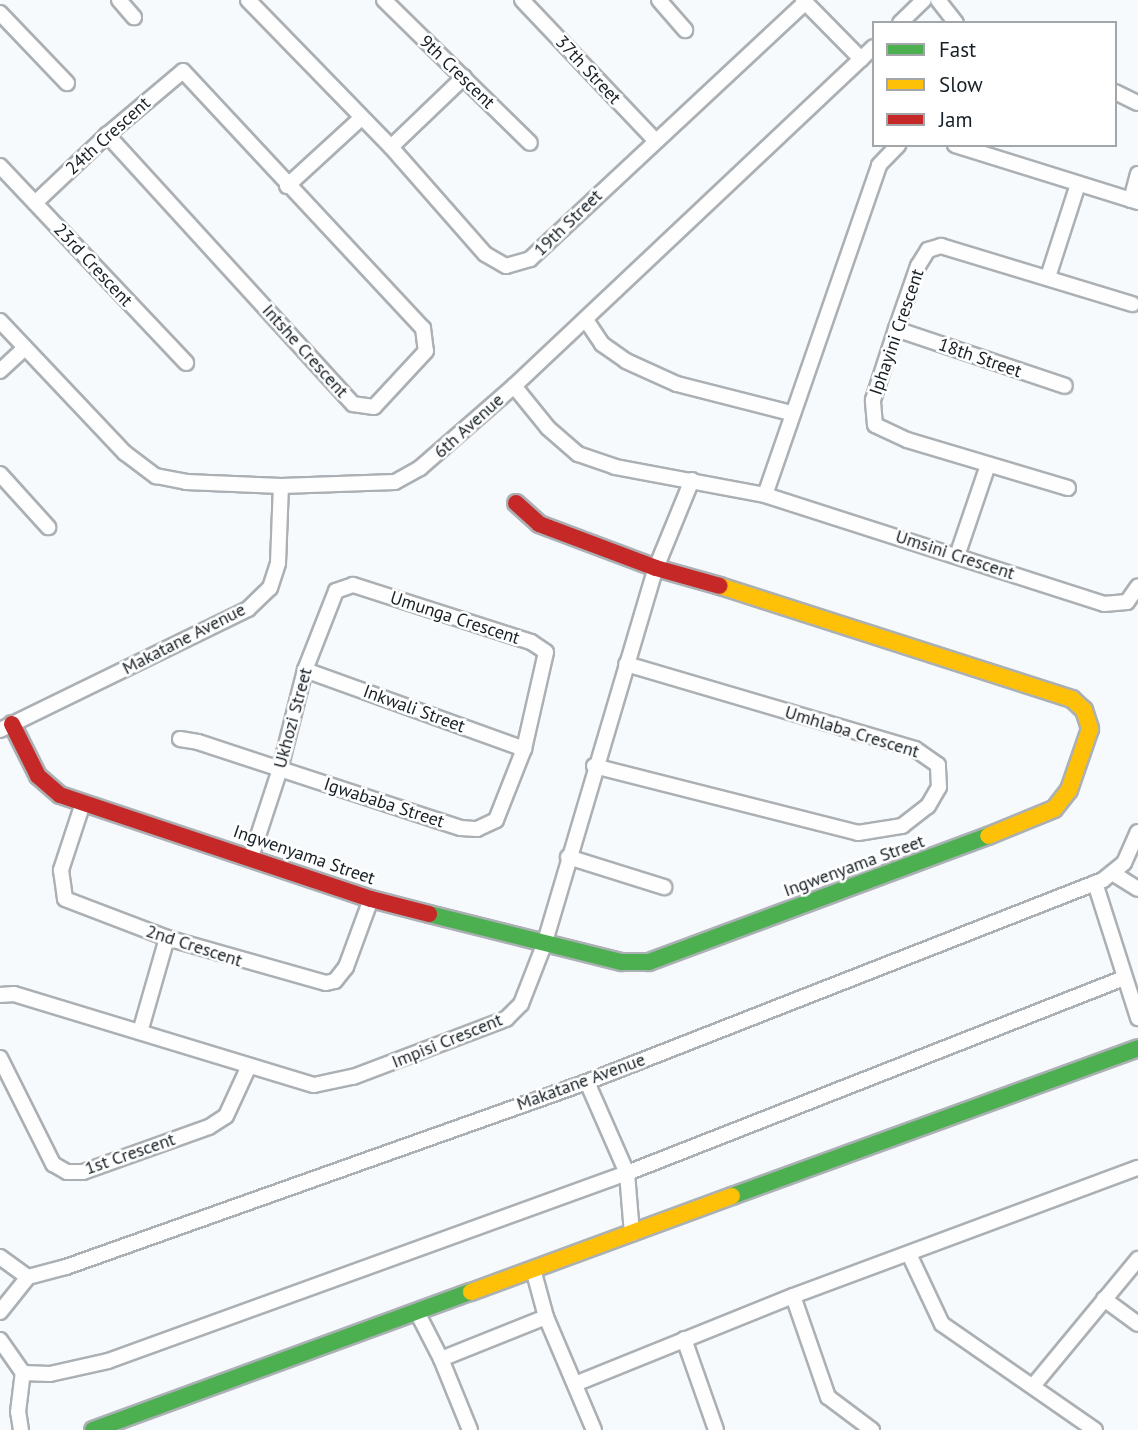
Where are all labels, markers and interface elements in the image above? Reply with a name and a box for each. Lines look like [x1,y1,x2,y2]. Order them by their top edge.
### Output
legend [872,21,1117,147]
street label: 9th Crescent [415,31,499,113]
street label: 37th Street [551,31,625,109]
text: Fast [939,36,976,63]
text: Slow [939,71,983,98]
street label: 24th Crescent [61,93,155,179]
text: Jam [939,106,973,133]
street label: 19th Street [529,185,607,261]
street label: 23rd Crescent [49,219,137,311]
street label: Iphayini Crescent [865,266,929,398]
street label: Intshe Crescent [257,300,353,402]
street label: 18th Street [936,334,1024,382]
street label: 6th Avenue [430,389,508,463]
street label: Umsini Crescent [893,526,1017,584]
street label: Umunga Crescent [388,587,522,649]
street label: Makatane Avenue [119,599,249,679]
street label: Ukhozi Street [269,665,317,771]
street label: Inkwali Street [360,681,468,737]
street label: Umhlaba Crescent [782,701,922,763]
street label: Igwababa Street [321,773,447,833]
street label: Ingwenyama Street [230,821,378,889]
street label: Ingwenyama Street [781,830,927,902]
street label: 2nd Crescent [143,920,245,972]
street label: Impisi Crescent [389,1009,505,1073]
street label: Makatane Avenue [514,1049,648,1115]
street label: 1st Crescent [82,1129,178,1179]

